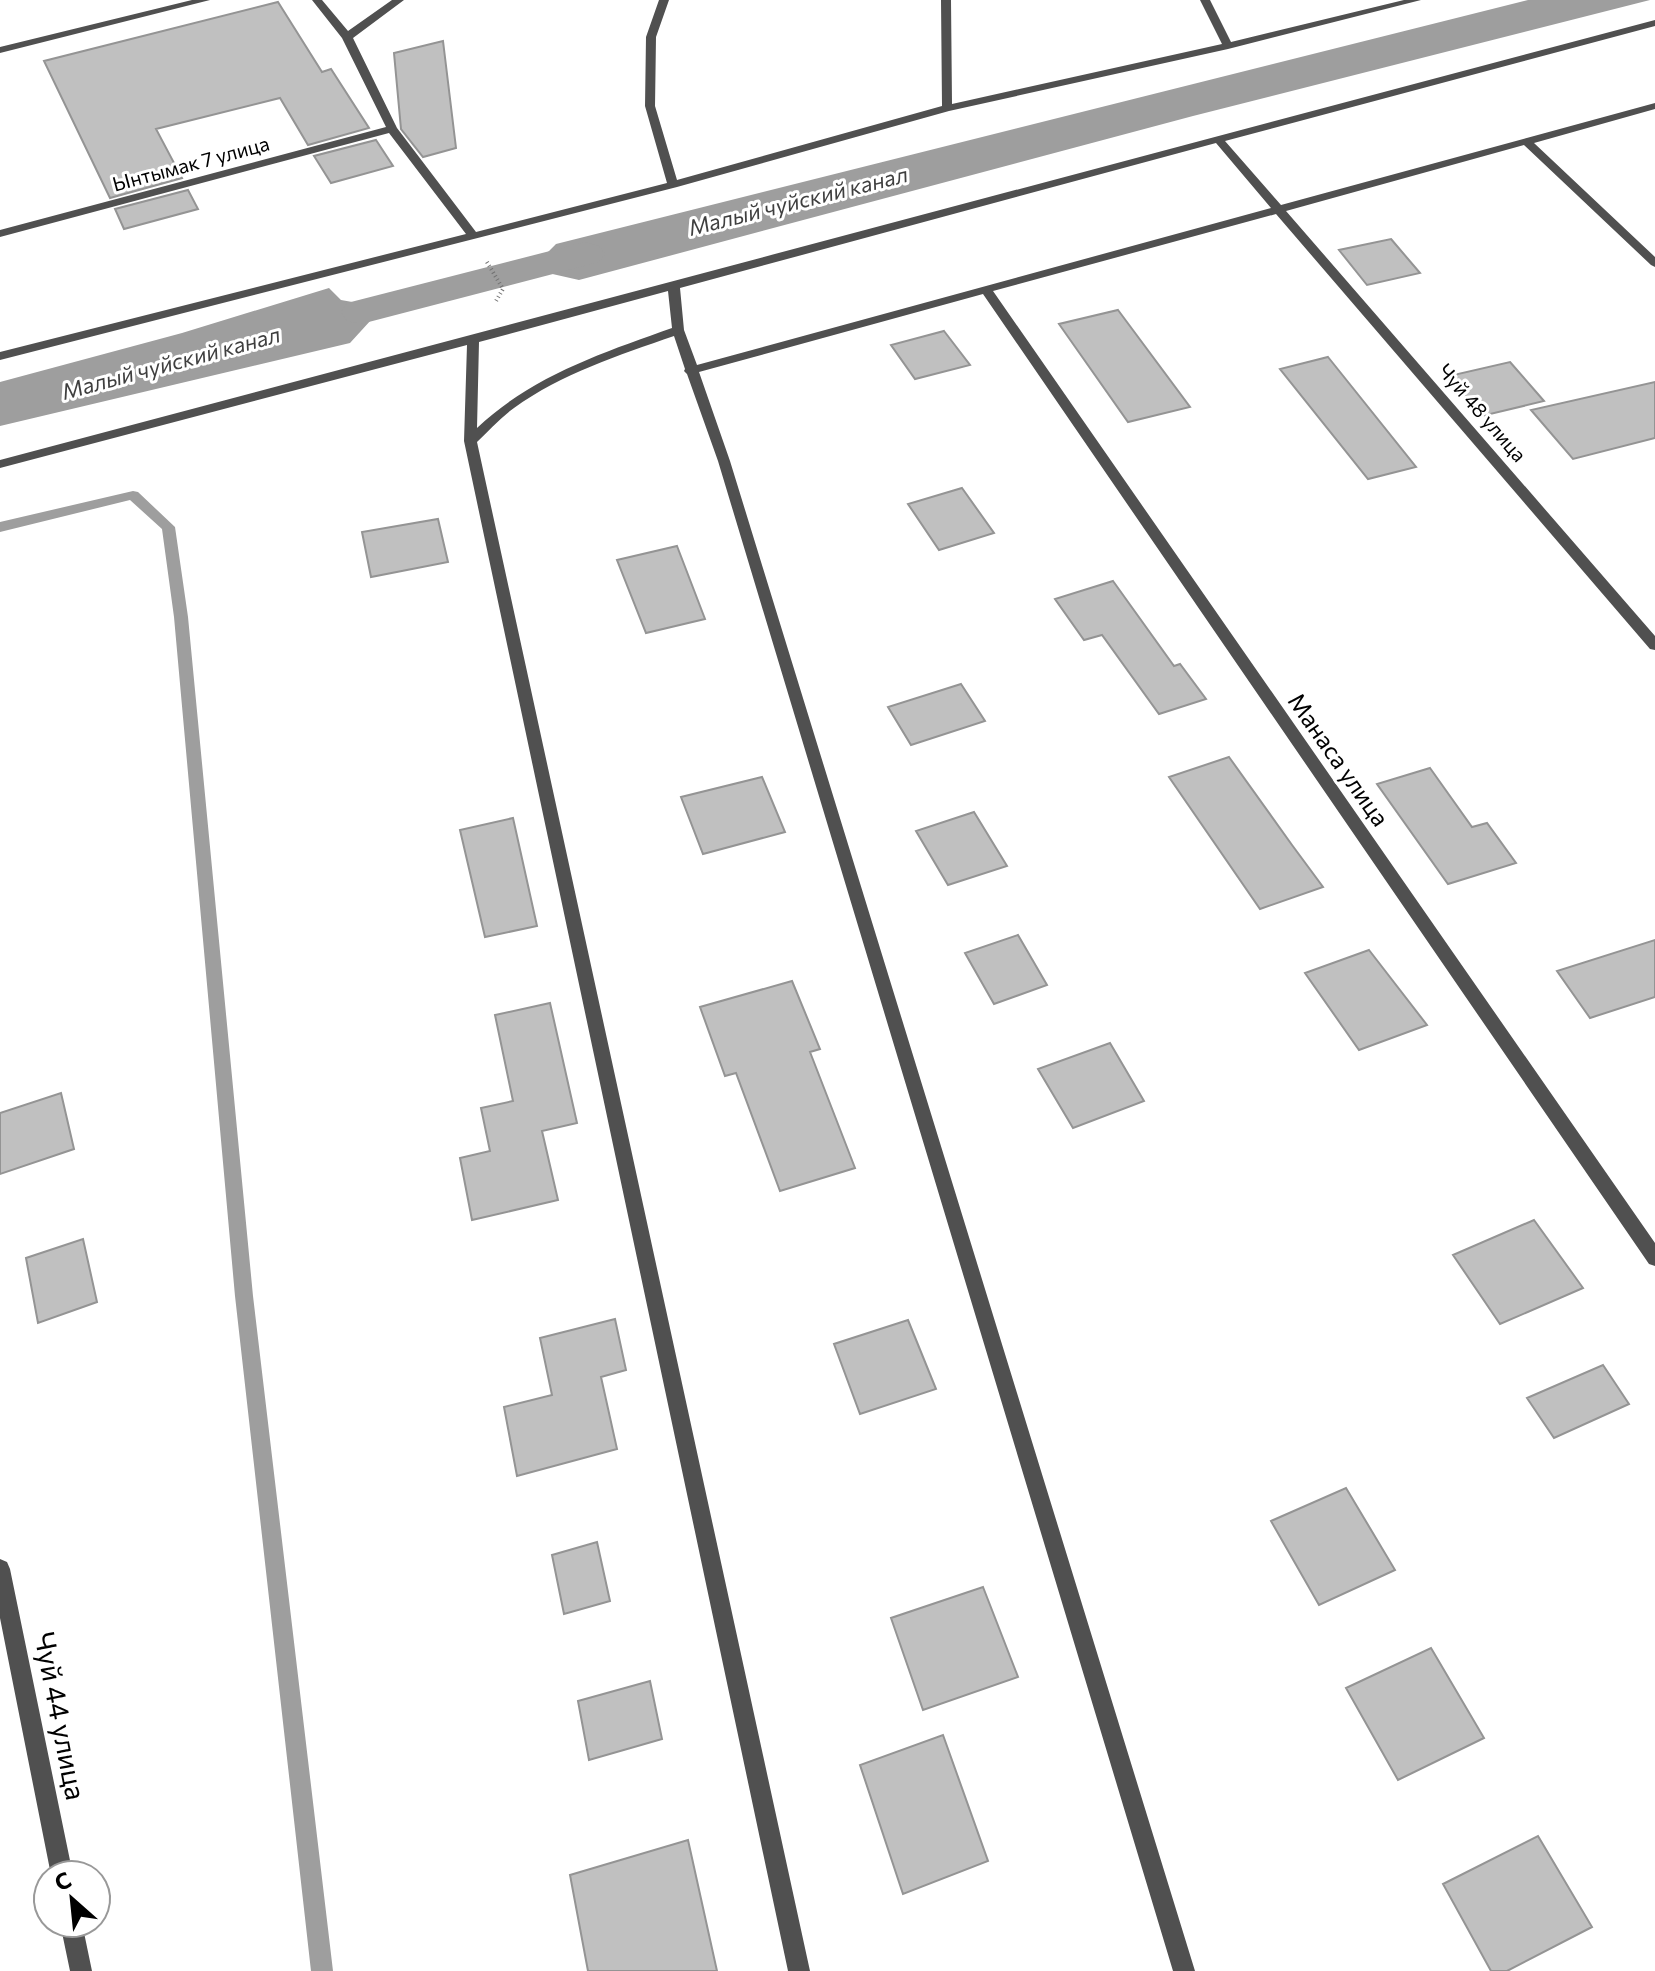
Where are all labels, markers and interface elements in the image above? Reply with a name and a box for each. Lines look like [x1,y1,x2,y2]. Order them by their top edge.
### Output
street label: Ынтымак 7 улица [110,131,272,196]
water label: Малый чуйский канал [685,160,911,241]
water label: Малый чуйский канал [59,320,283,405]
street label: Чуй 48 улица [1434,358,1532,466]
street label: Манаса улица [1283,687,1396,831]
street label: Чуй 44 улица [28,1629,94,1803]
north arrow [32,1859,112,1939]
text: С [50,1865,76,1896]

